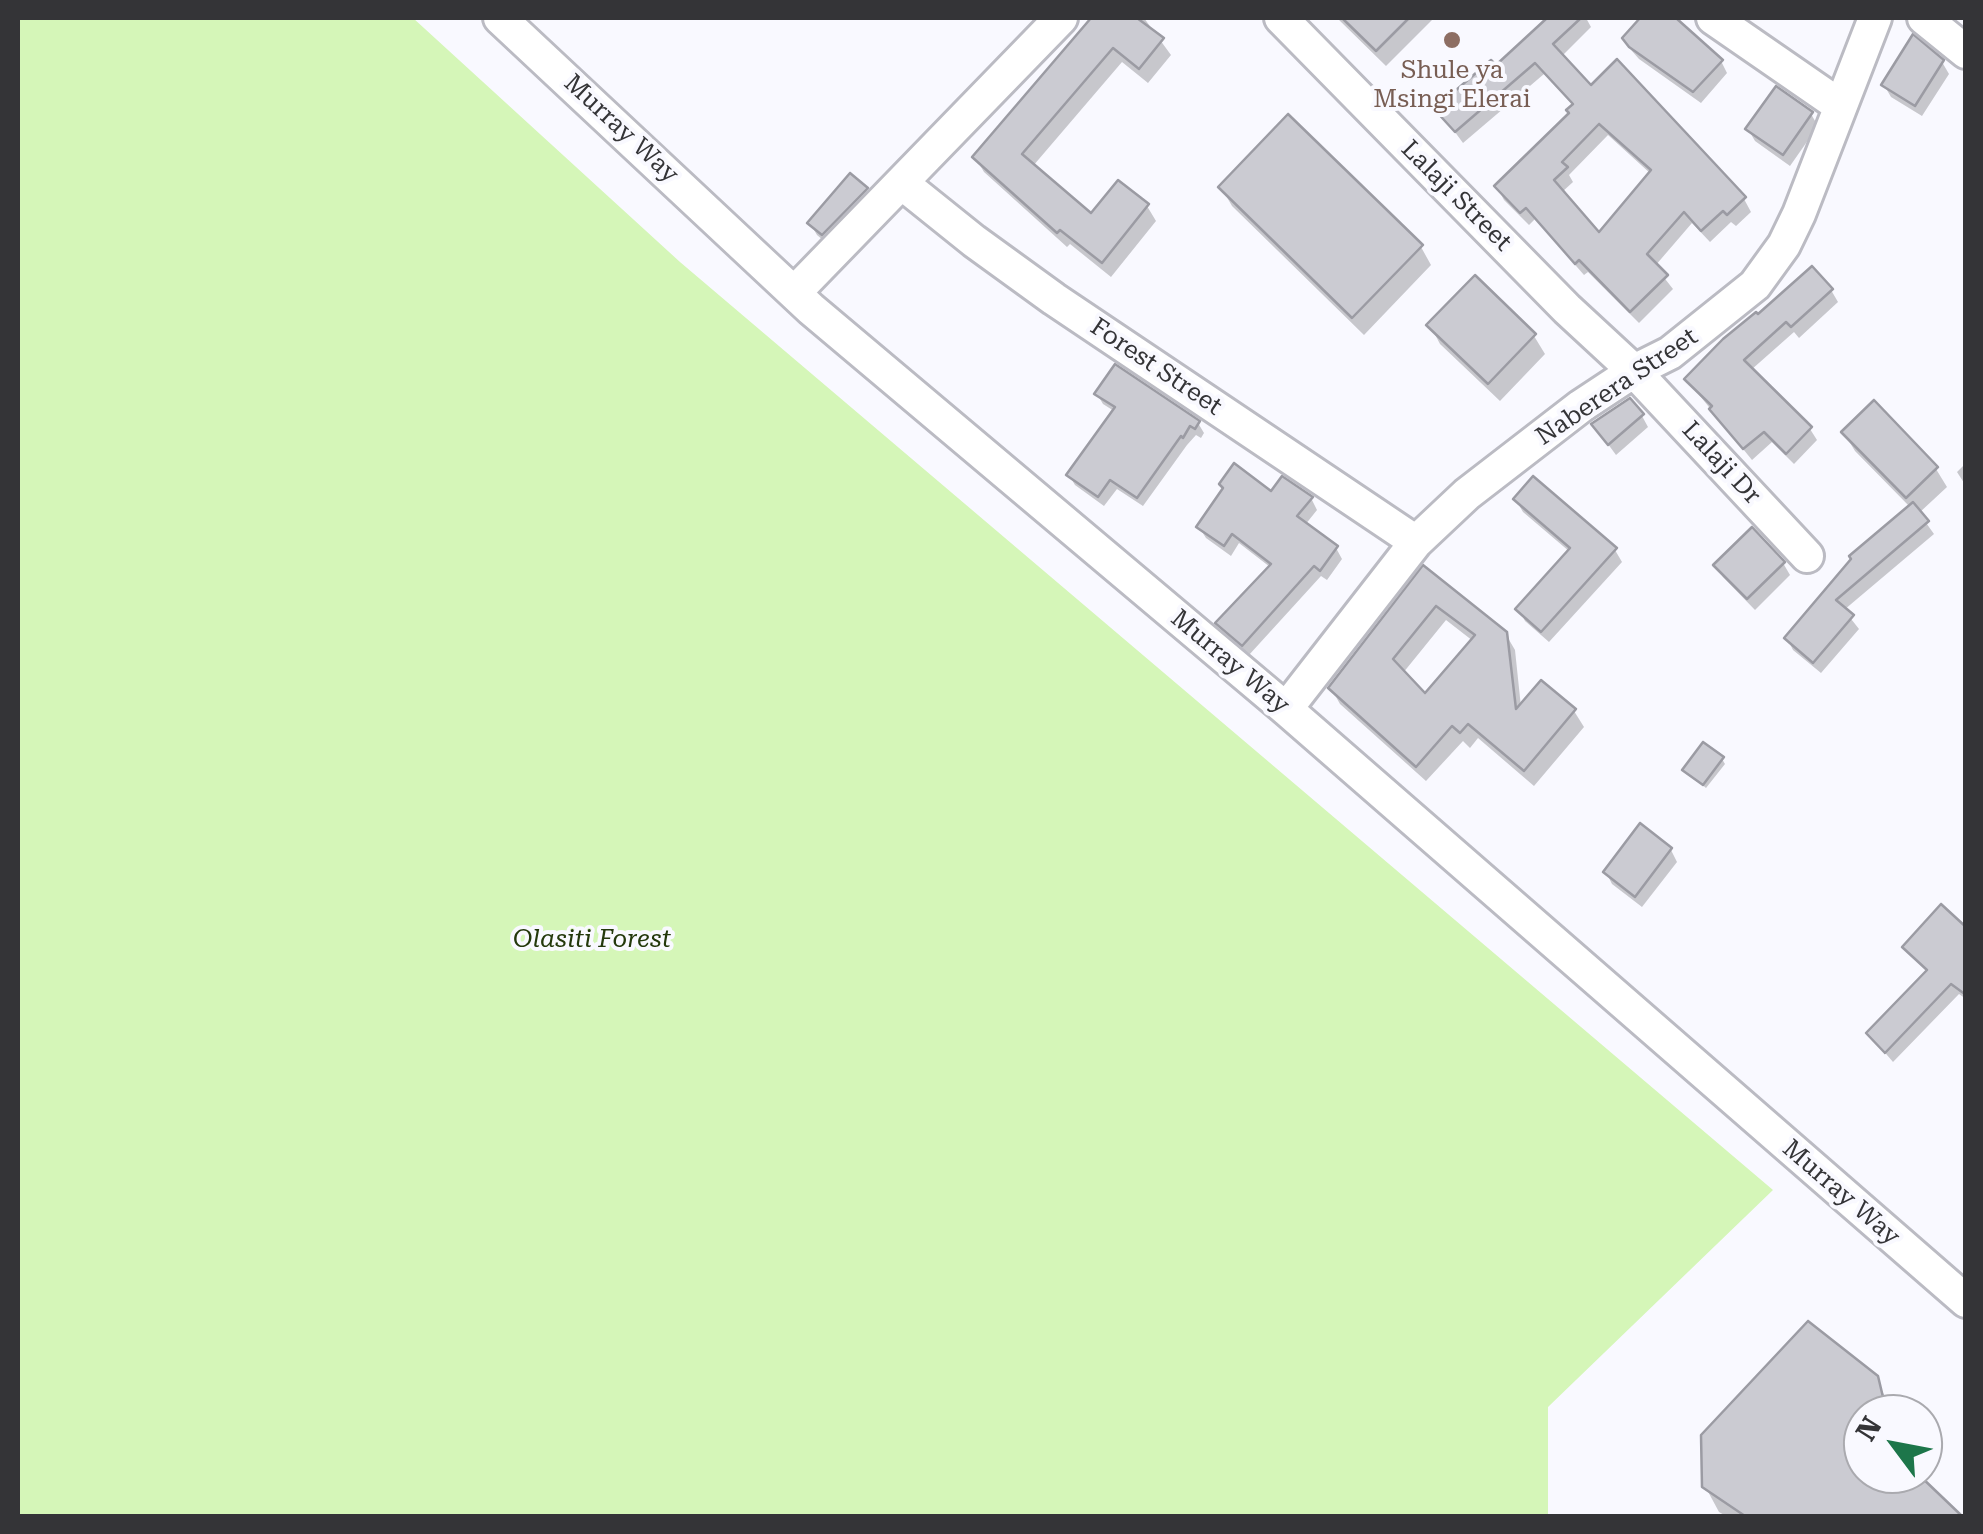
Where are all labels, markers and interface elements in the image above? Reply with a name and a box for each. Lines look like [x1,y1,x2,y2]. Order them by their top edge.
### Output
marker: Shule ya Msingi Elerai [1441,29,1463,51]
place label: Shule ya Msingi Elerai [1373,56,1531,115]
street label: Murray Way [558,68,684,190]
street label: Lalaji Street [1394,134,1518,258]
street label: Forest Street [1085,312,1227,422]
street label: Naberera Street [1531,322,1703,452]
street label: Lalaji Dr [1675,416,1767,510]
street label: Murray Way [1165,604,1295,720]
park label: Olasiti Forest [513,925,671,955]
street label: Murray Way [1776,1134,1906,1252]
north arrow [1843,1394,1943,1494]
text: N [1849,1411,1889,1447]

